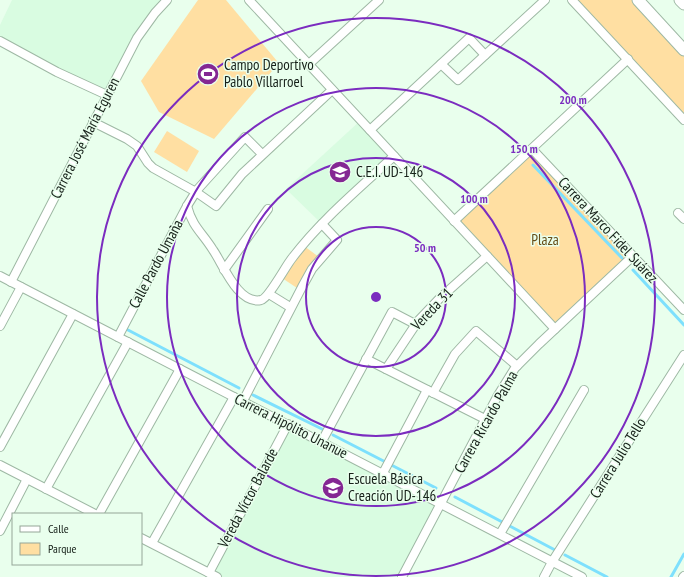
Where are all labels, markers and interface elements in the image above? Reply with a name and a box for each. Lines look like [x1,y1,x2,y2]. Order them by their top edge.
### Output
place label: Campo Deportivo Pablo Villarroel [224,55,314,91]
sports icon: Campo Deportivo Pablo Villarroel [195,61,221,87]
street label: Carrera José María Eguren [46,74,123,201]
text: 200 m [559,92,587,107]
text: 150 m [510,141,538,156]
school or university icon: C.E.I. UD-146 [327,159,353,185]
place label: C.E.I. UD-146 [356,162,424,181]
street label: Carrera Marco Fidel Suárez [554,173,662,287]
text: 100 m [460,191,488,206]
street label: Calle Pardo Umaña [124,216,187,311]
park label: Plaza [531,230,559,249]
text: 50 m [414,240,436,255]
street label: Vereda 31 [406,283,456,335]
centre of rings [369,290,383,304]
street label: Carrera Ricardo Palma [450,367,522,476]
street label: Carrera Hipólito Unanue [231,389,351,462]
street label: Carrera Julio Tello [585,414,650,502]
street label: Vereda Víctor Balarde [213,445,282,552]
place label: Escuela Básica Creación UD-146 [348,469,436,505]
school or university icon: Escuela Básica Creación UD-146 [320,475,346,501]
legend [12,513,142,565]
text: Calle [48,521,69,536]
text: Parque [48,541,77,556]

